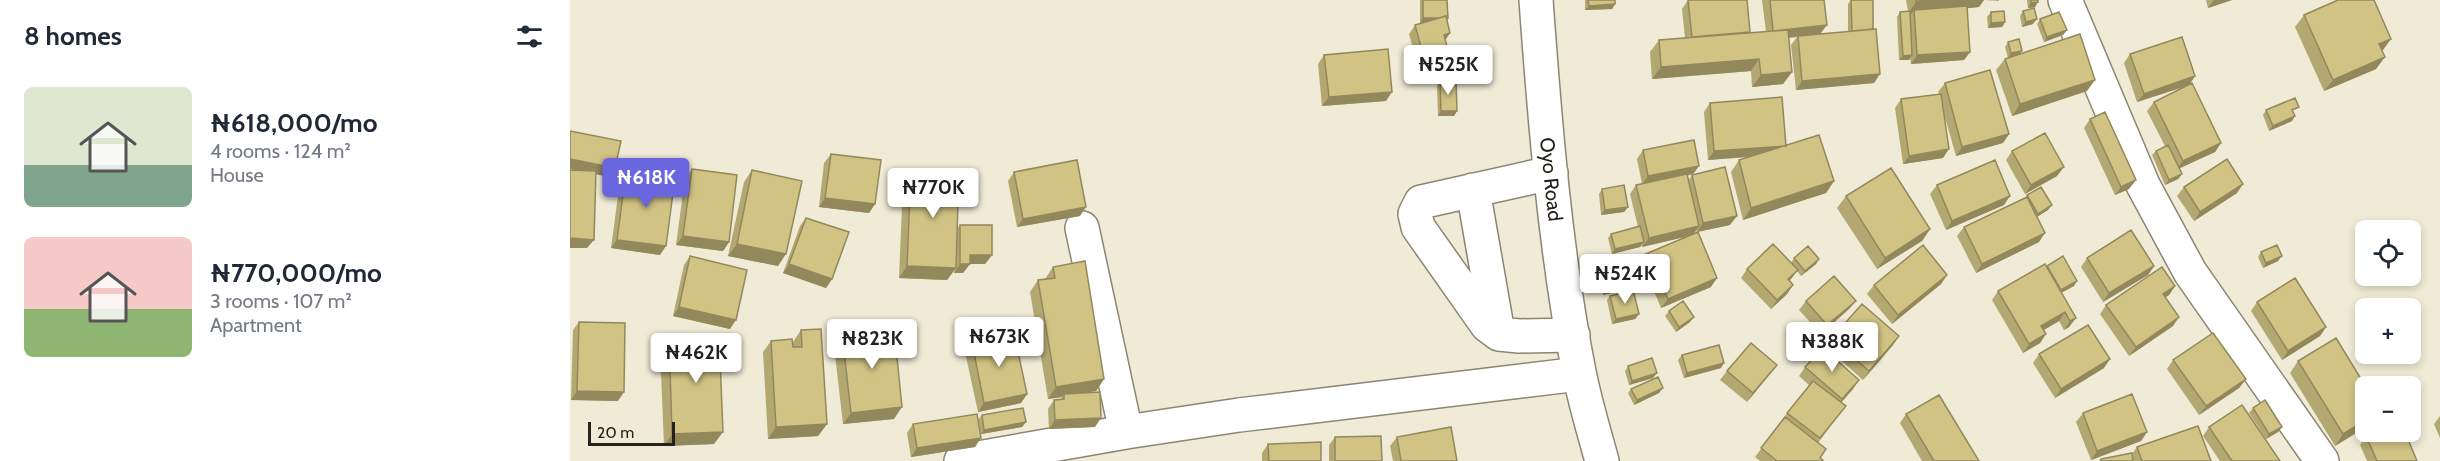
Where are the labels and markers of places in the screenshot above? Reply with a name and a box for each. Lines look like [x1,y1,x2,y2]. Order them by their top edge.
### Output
pin: ₦525K [1406,45,1490,96]
pin: ₦618K [604,158,688,209]
pin: ₦770K [891,168,975,219]
pin: ₦524K [1583,254,1667,305]
pin: ₦673K [957,317,1041,368]
pin: ₦823K [830,319,914,370]
pin: ₦388K [1790,322,1874,373]
pin: ₦462K [654,333,738,384]

